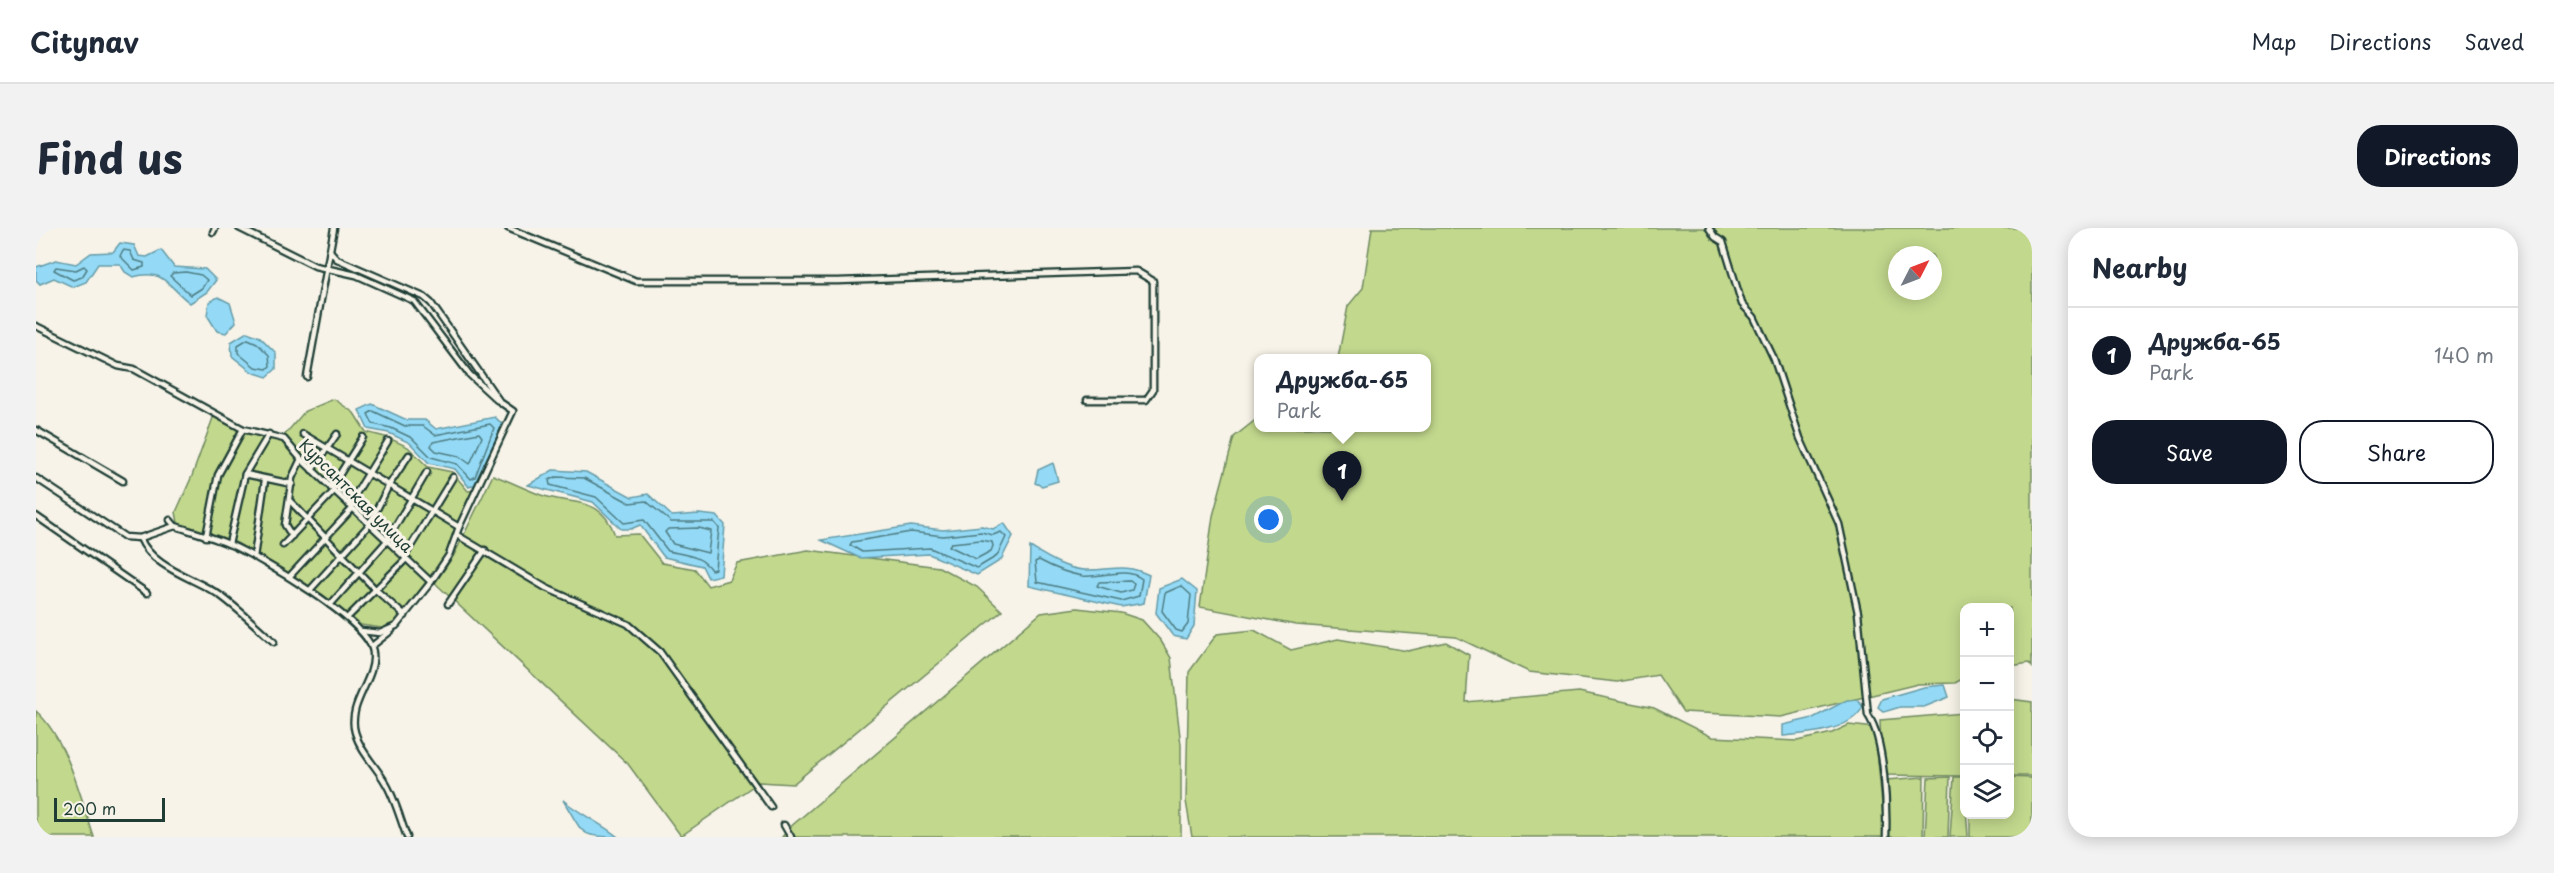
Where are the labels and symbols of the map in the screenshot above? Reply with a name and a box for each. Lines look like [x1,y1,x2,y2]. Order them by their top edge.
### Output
north arrow [1888,246,1942,300]
street label: Курсантская улица [295,433,419,557]
pin: 1 [1322,452,1362,501]
your location [1254,505,1283,534]
scale bar [54,795,165,822]

